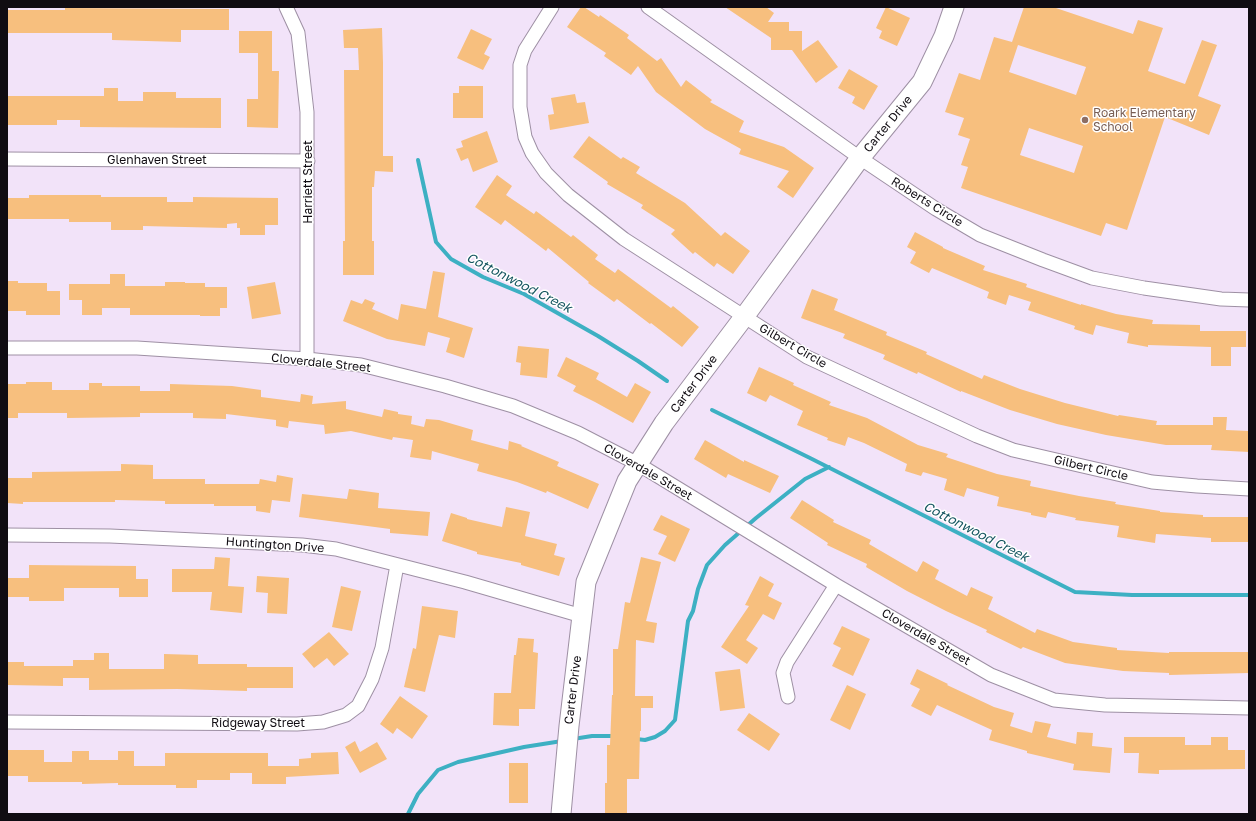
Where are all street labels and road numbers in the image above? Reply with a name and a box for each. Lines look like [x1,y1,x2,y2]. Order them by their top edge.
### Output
street label: Carter Drive [861,93,915,155]
street label: Harriett Street [301,140,315,224]
street label: Glenhaven Street [107,153,207,167]
street label: Roberts Circle [888,174,966,230]
street label: Gilbert Circle [757,321,829,371]
street label: Cloverdale Street [270,351,372,375]
street label: Carter Drive [667,352,721,416]
street label: Cloverdale Street [601,441,695,503]
street label: Gilbert Circle [1052,452,1130,484]
street label: Huntington Drive [225,534,325,556]
street label: Cloverdale Street [879,606,973,668]
street label: Carter Drive [562,655,584,725]
street label: Ridgeway Street [211,716,305,730]

